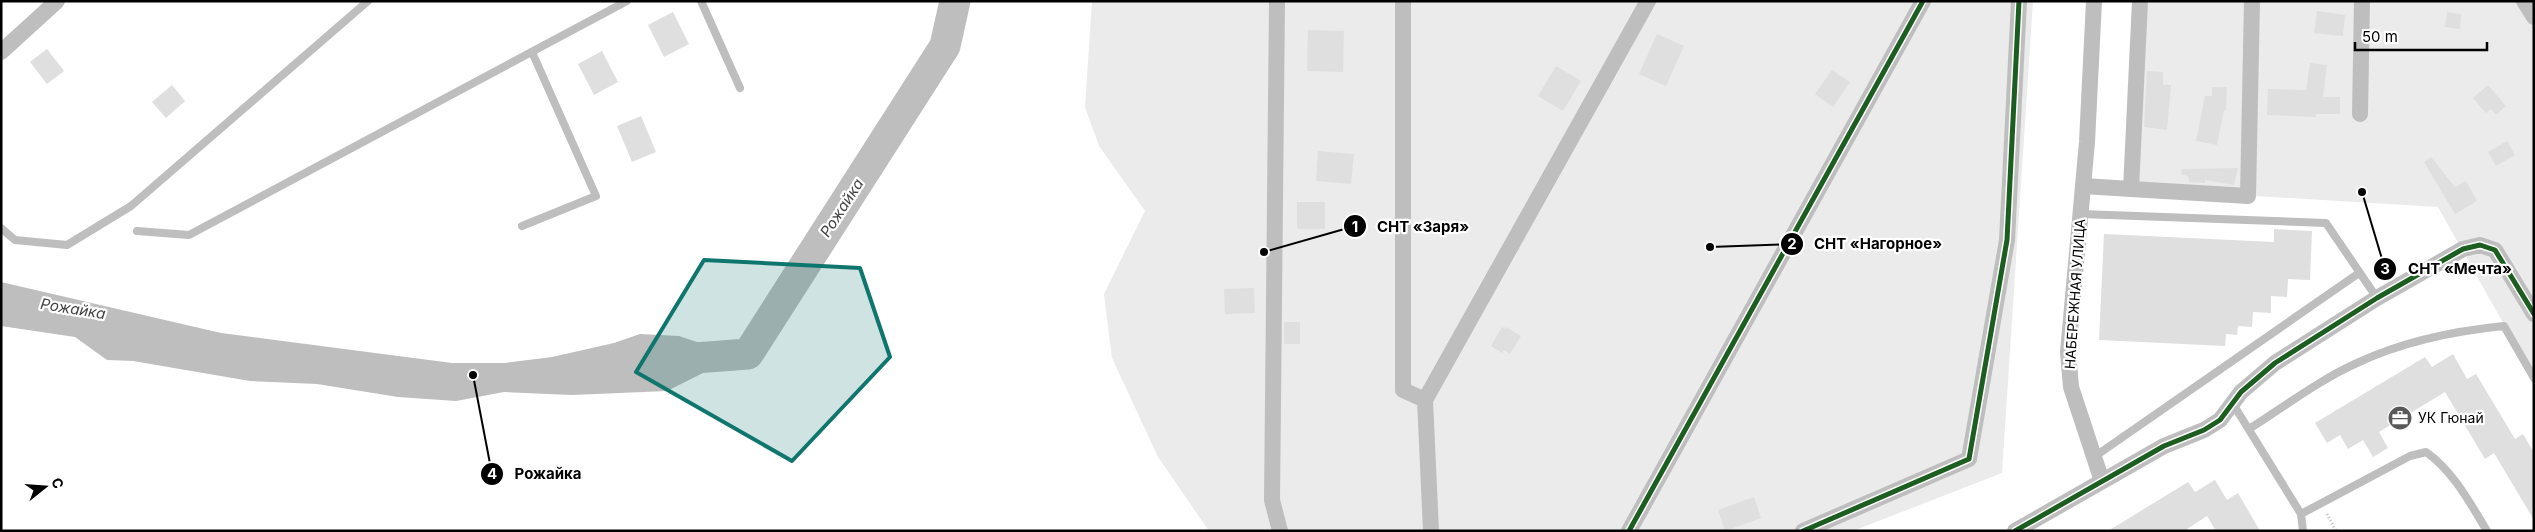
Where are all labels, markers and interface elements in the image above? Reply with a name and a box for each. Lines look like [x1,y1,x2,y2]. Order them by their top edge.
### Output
scale bar [2355,20,2488,52]
text: 50 m [2362,27,2398,46]
water label: Рожайка [816,175,867,240]
callout: СНТ «Заря» [1342,211,1479,241]
text: 1 [1352,217,1358,236]
text: СНТ «Заря» [1377,217,1469,236]
street label: НАБЕРЕЖНАЯ УЛИЦА [2061,218,2088,370]
callout: СНТ «Нагорное» [1779,229,1952,259]
text: 2 [1787,234,1797,253]
text: СНТ «Нагорное» [1814,234,1942,253]
callout: СНТ «Мечта» [2373,254,2522,284]
text: 3 [2380,259,2390,278]
text: СНТ «Мечта» [2408,259,2512,278]
water label: Рожайка [39,294,107,323]
office icon: УК Гюнай [2387,405,2413,431]
place label: УК Гюнай [2418,409,2484,426]
callout: Рожайка [479,459,591,489]
north arrow [20,462,70,512]
text: 4 [487,464,497,483]
text: Рожайка [515,464,581,483]
text: С [48,476,68,490]

